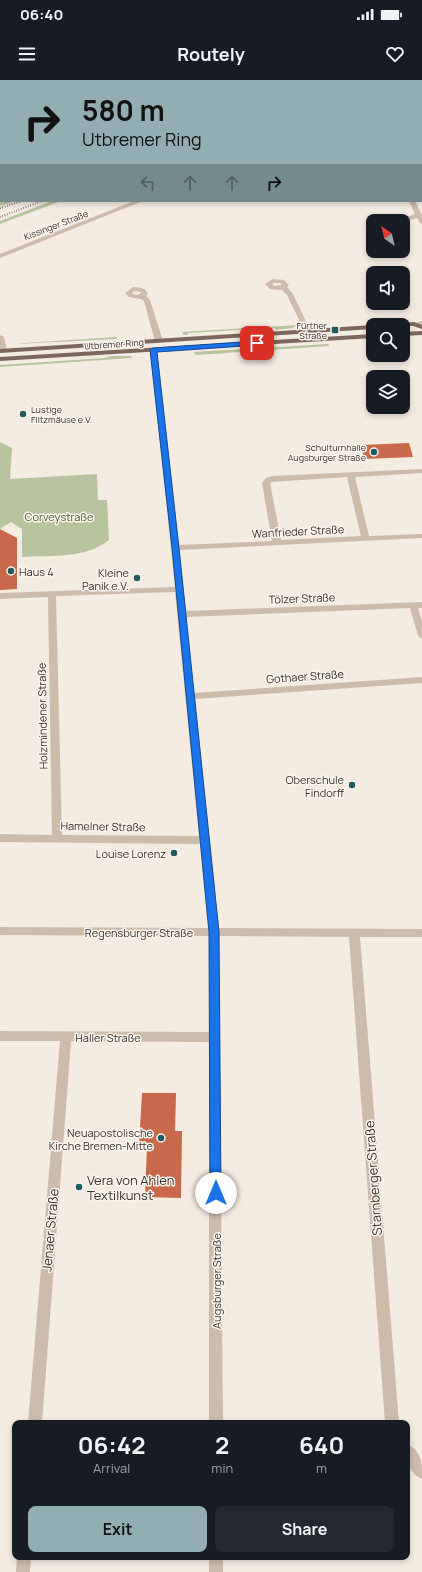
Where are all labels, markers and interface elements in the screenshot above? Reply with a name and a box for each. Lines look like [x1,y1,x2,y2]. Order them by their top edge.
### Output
text: 06:40 [20,4,63,25]
text: Routely [177,42,245,66]
icon: menu [16,43,38,65]
icon: heart [384,43,406,65]
text: 580 m [82,91,165,129]
icon: right [16,96,68,148]
text: Utbremer Ring [82,127,202,151]
icon: left [137,172,159,194]
icon: ahead [179,172,201,194]
icon: ahead [221,172,243,194]
icon: right [263,172,285,194]
street label: Kissinger Straße [22,207,90,243]
north arrow [366,214,410,258]
map controls [366,214,410,414]
button: sound [366,266,410,310]
button: search [366,318,410,362]
place label: Fürther Straße [296,319,328,342]
marker: Fürther Straße [330,325,340,335]
pin [240,326,274,360]
icon: arrive [246,332,268,354]
street label: Utbremer Ring [84,335,144,353]
button: layers [366,370,410,414]
place label: Lustige Flitzmäuse e.V. [31,403,92,426]
marker: Lustige Flitzmäuse e.V. [18,409,28,419]
place label: Schulturnhalle Augsburger Straße [288,441,366,464]
marker: Schulturnhalle Augsburger Straße [369,447,379,457]
park label: Corveystraße [25,509,94,524]
street label: Wanfrieder Straße [251,521,345,541]
place label: Haus 4 [19,564,54,579]
place label: Kleine Panik e.V. [82,565,130,593]
marker: Haus 4 [6,566,16,576]
marker: Kleine Panik e.V. [132,573,142,583]
street label: Tölzer Straße [268,589,336,607]
street label: Holzmindener Straße [34,662,50,770]
street label: Gothaer Straße [266,666,345,686]
place label: Oberschule Findorff [285,772,345,800]
marker: Oberschule Findorff [347,780,357,790]
street label: Hamelner Straße [60,818,146,834]
place label: Louise Lorenz [96,846,166,861]
marker: Louise Lorenz [169,848,179,858]
street label: Regensburger Straße [85,925,194,940]
street label: Haller Straße [75,1030,141,1045]
street label: Starnberger Straße [360,1119,386,1236]
place label: Neuapostolische Kirche Bremen-Mitte [49,1125,154,1153]
marker: Neuapostolische Kirche Bremen-Mitte [156,1133,166,1143]
place label: Vera von Ahlen Textilkunst [87,1171,174,1204]
position arrow [195,1172,237,1214]
marker: Vera von Ahlen Textilkunst [74,1182,84,1192]
street label: Jenaer Straße [37,1187,63,1272]
street label: Augsburger Straße [209,1233,224,1329]
text: 06:42 [78,1428,146,1461]
text: 2 [215,1428,229,1461]
text: 640 [299,1428,344,1461]
text: Arrival [93,1459,130,1477]
text: min [211,1459,233,1477]
text: m [316,1459,327,1477]
button: Exit [28,1506,207,1552]
button: Share [215,1506,394,1552]

